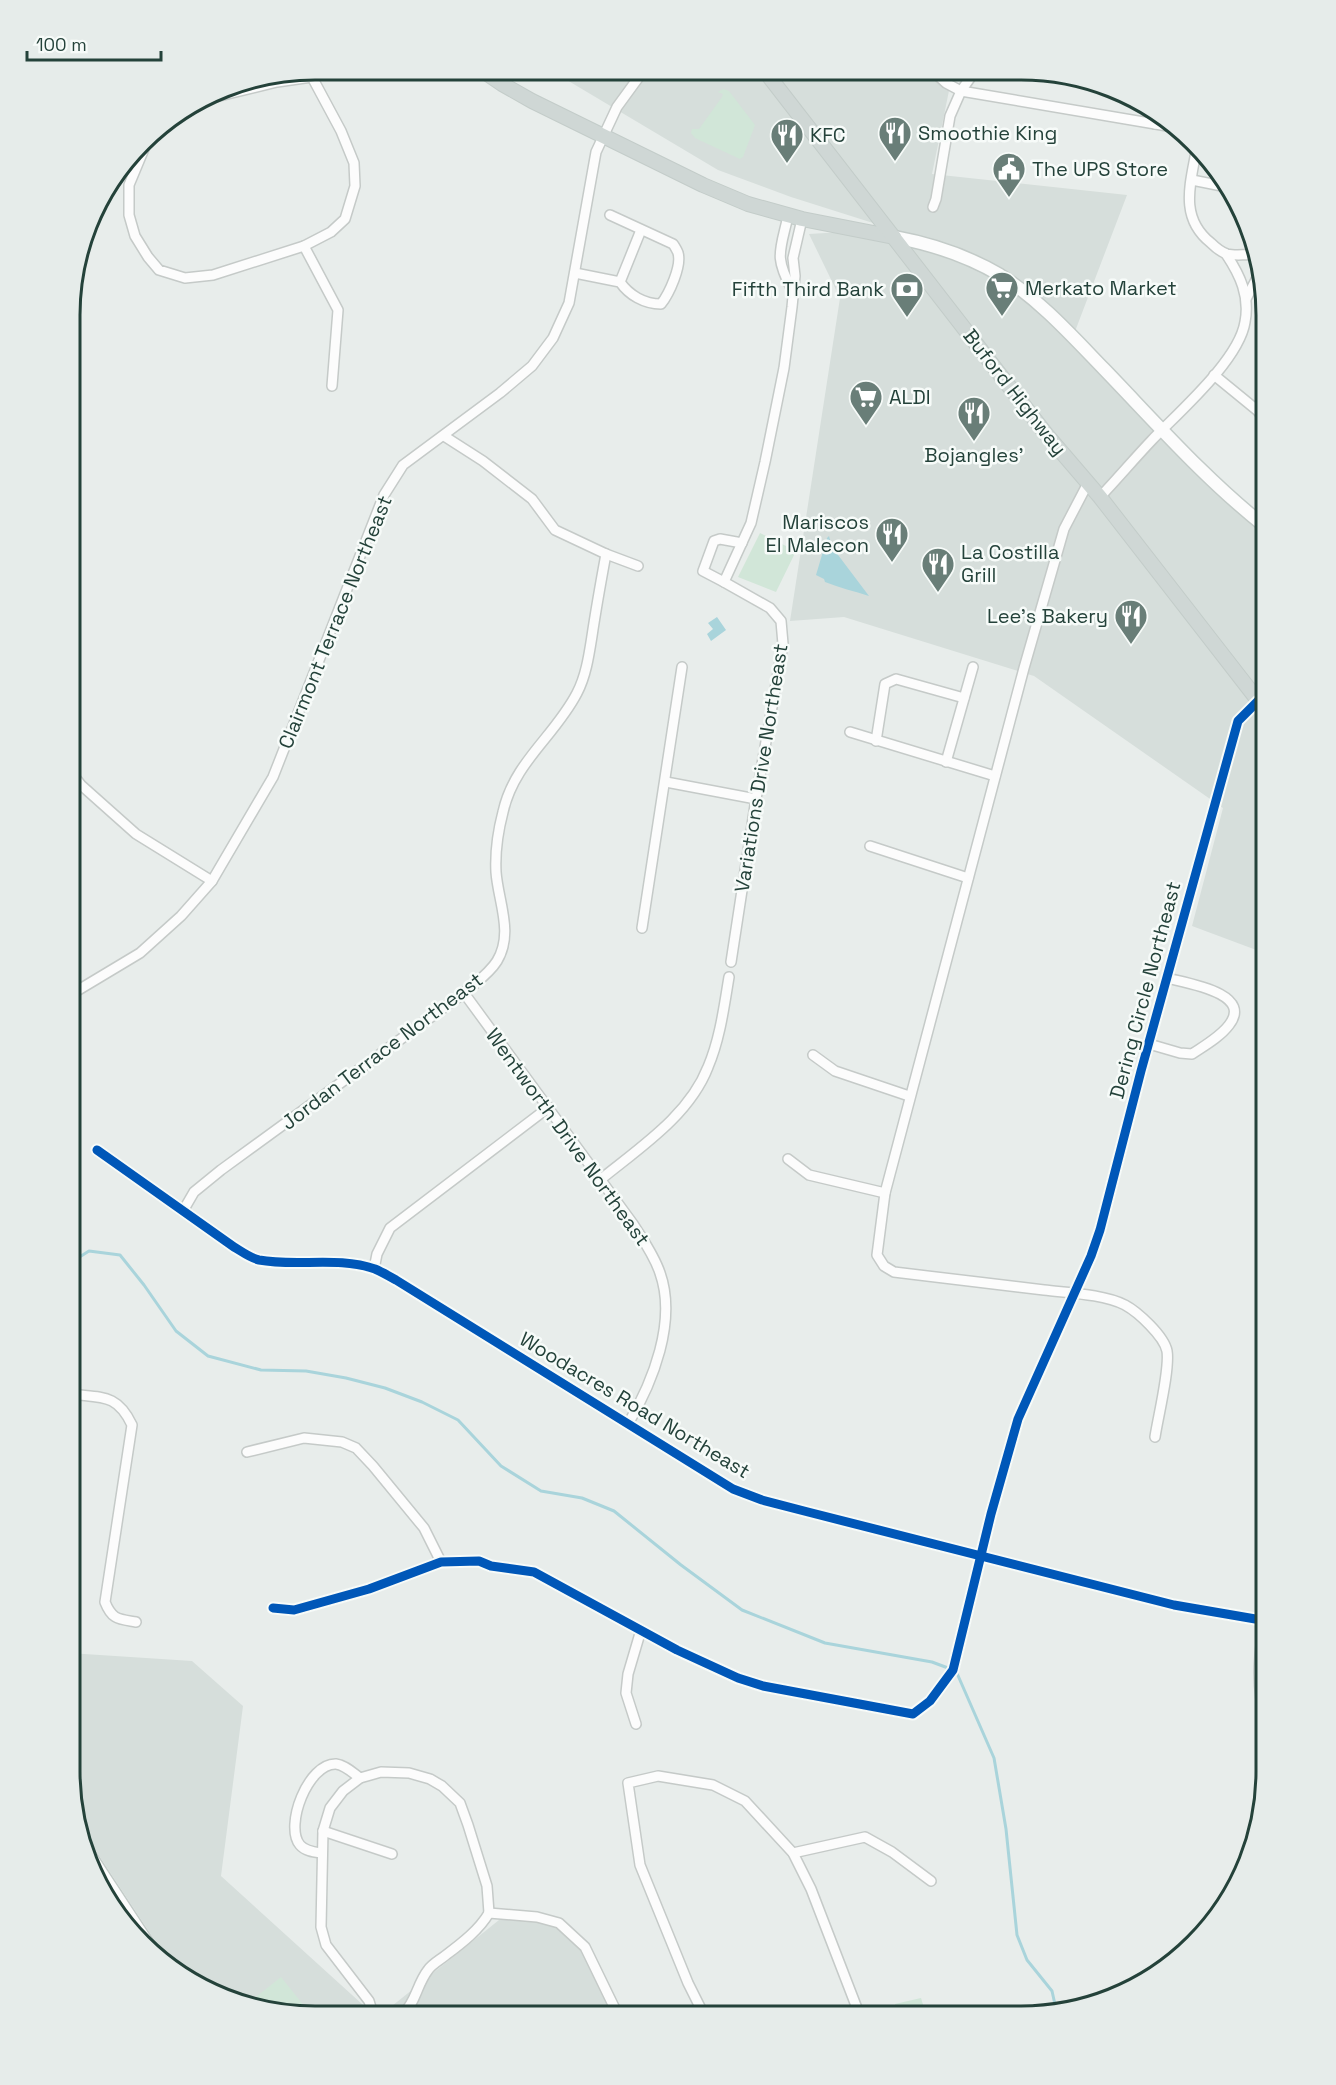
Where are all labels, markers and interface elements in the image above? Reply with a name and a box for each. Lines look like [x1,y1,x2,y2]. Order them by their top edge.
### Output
scale bar [27,24,160,62]
text: 100 m [36,33,87,56]
restaurant icon: Smoothie King [877,115,913,162]
restaurant icon: KFC [769,117,805,164]
place label: Smoothie King [918,120,1057,146]
place label: KFC [810,122,846,148]
public building icon: The UPS Store [991,151,1027,198]
place label: The UPS Store [1032,156,1168,182]
supermarket icon: Merkato Market [984,270,1020,317]
bank icon: Fifth Third Bank [889,271,925,318]
place label: Merkato Market [1025,275,1177,301]
place label: Fifth Third Bank [732,276,884,302]
street label: Buford Highway [957,323,1073,461]
supermarket icon: ALDI [848,379,884,426]
place label: ALDI [889,384,931,410]
restaurant icon: Bojangles' [956,395,992,442]
place label: Bojangles' [924,442,1024,468]
street label: Clairmont Terrace Northeast [272,492,398,752]
place label: Mariscos El Malecon [766,509,869,558]
restaurant icon: Mariscos El Malecon [874,516,910,563]
place label: La Costilla Grill [961,539,1059,588]
restaurant icon: La Costilla Grill [920,546,956,593]
restaurant icon: Lee's Bakery [1113,598,1149,645]
place label: Lee's Bakery [987,603,1108,629]
street label: Variations Drive Northeast [729,642,793,894]
street label: Dering Circle Northeast [1103,878,1187,1102]
street label: Jordan Terrace Northeast [276,967,488,1135]
street label: Wentworth Drive Northeast [480,1023,656,1251]
street label: Woodacres Road Northeast [515,1326,755,1484]

